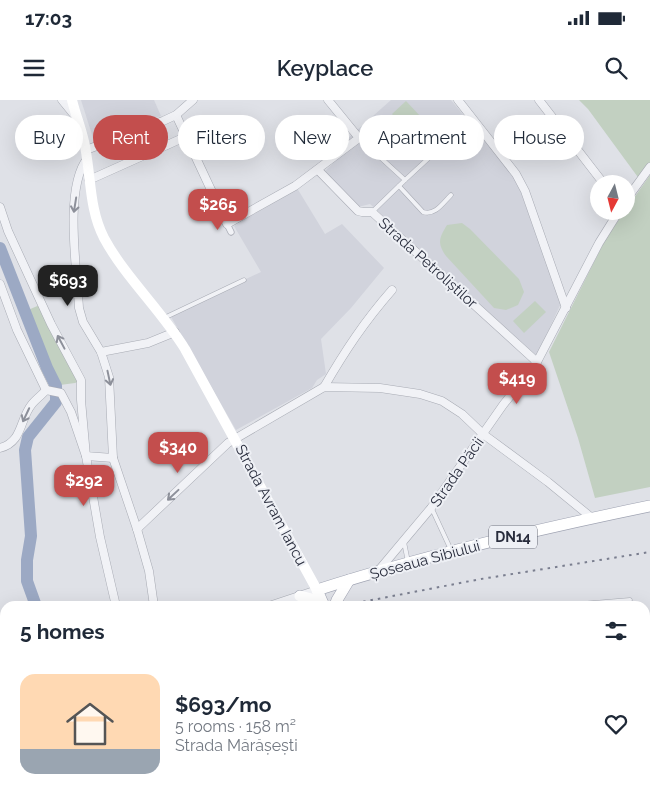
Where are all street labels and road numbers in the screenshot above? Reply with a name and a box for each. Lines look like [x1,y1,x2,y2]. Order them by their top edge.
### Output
street label: Strada Petroliștilor [375,214,482,313]
street label: Strada Păcii [426,434,488,510]
street label: Strada Avram Iancu [231,441,311,569]
road number: DN14 [489,526,537,548]
street label: Șoseaua Sibiului [368,537,482,583]

